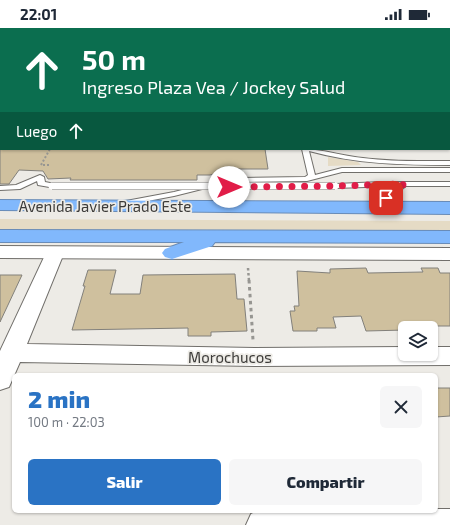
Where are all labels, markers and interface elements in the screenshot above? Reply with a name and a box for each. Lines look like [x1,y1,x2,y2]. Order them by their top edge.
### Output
text: 22:01 [20,5,57,23]
text: 50 m [82,42,146,76]
icon: ahead [16,44,68,96]
text: Ingreso Plaza Vea / Jockey Salud [82,76,345,98]
icon: ahead [65,120,87,142]
text: Luego [16,122,57,140]
position arrow [208,166,250,208]
pin [369,181,403,215]
icon: arrive [375,187,397,209]
street label: Avenida Javier Prado Este [19,197,191,215]
map controls [398,321,438,361]
button: layers [398,321,438,361]
street label: Morochucos [188,348,272,366]
text: 2 min [28,384,90,413]
button: close [380,386,422,428]
text: 100 m · 22:03 [28,414,105,430]
button: Salir [28,459,221,505]
button: Compartir [229,459,422,505]

